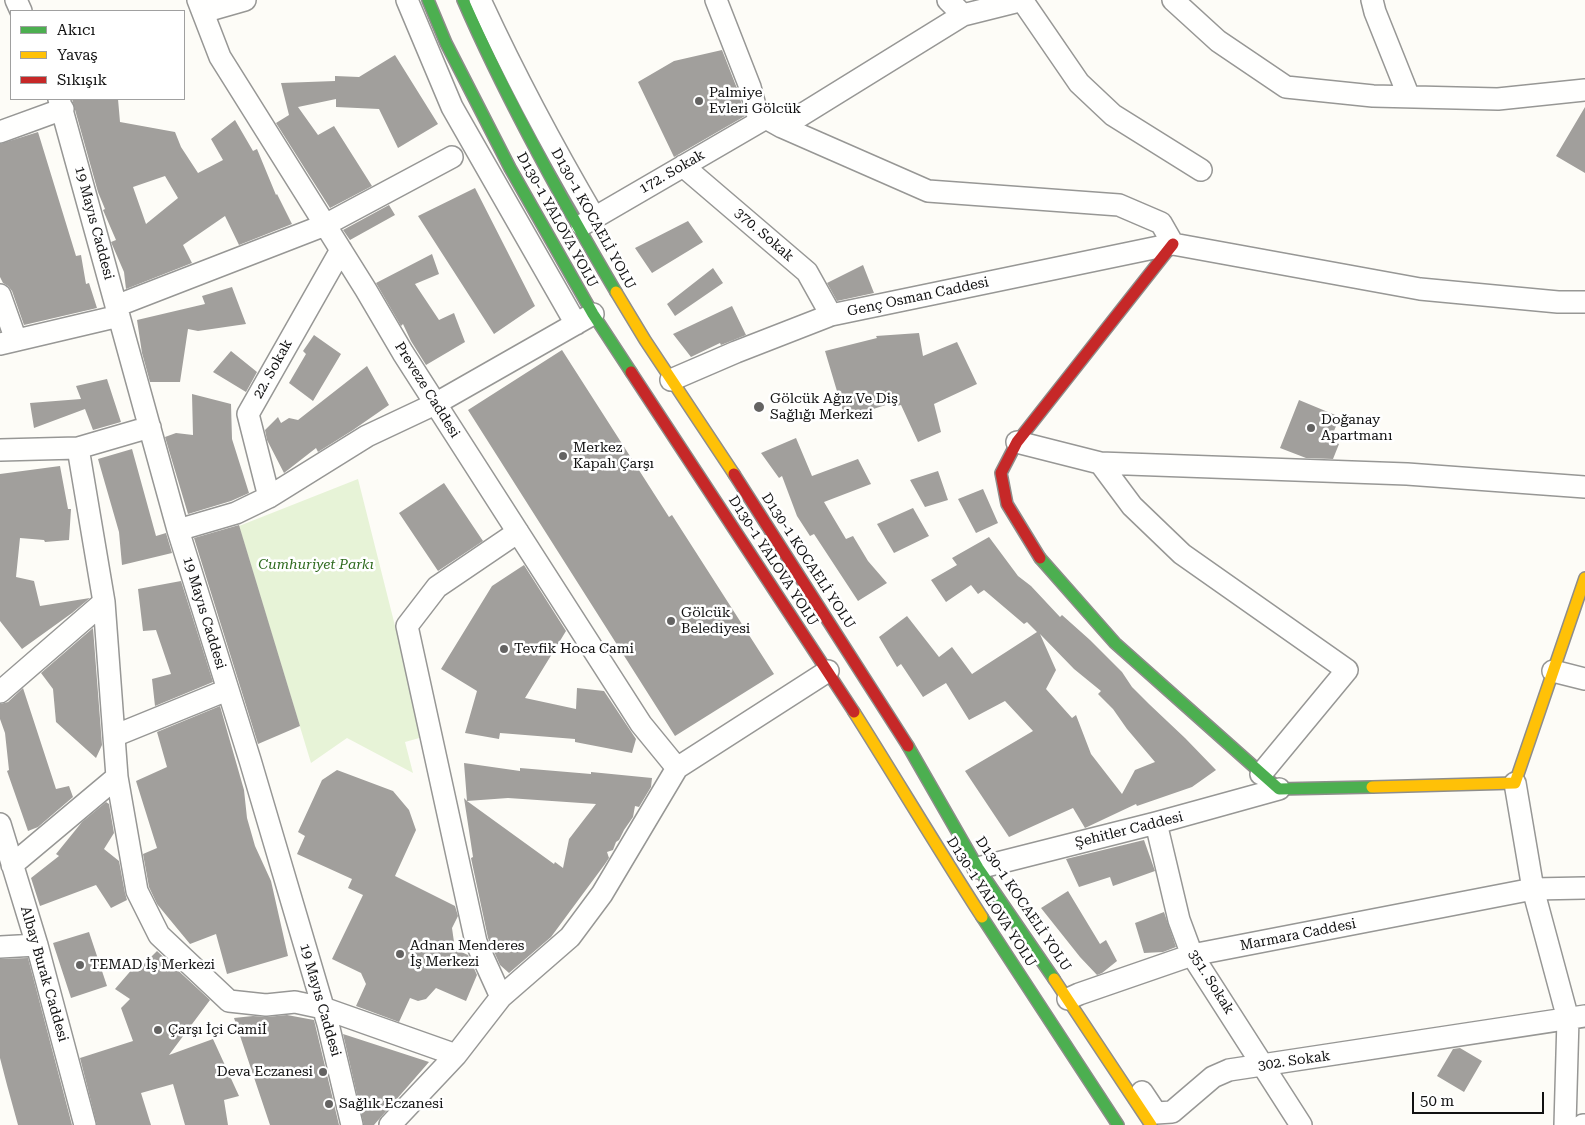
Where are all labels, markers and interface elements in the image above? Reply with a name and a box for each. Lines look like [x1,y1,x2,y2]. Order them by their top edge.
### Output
legend [10,10,185,100]
text: Akıcı [57,21,95,39]
text: Yavaş [57,46,98,64]
text: Sıkışık [57,71,107,89]
place label: Palmiye Evleri Gölcük [709,85,801,118]
marker: Palmiye Evleri Gölcük [693,95,705,107]
street label: D130-1 KOCAELİ YOLU [547,145,639,293]
street label: 172. Sokak [636,146,708,198]
street label: D130-1 YALOVA YOLU [513,149,601,291]
street label: 19 Mayıs Caddesi [71,164,117,282]
street label: 370. Sokak [731,205,797,265]
street label: Genç Osman Caddesi [846,274,990,320]
street label: 22. Sokak [250,336,296,402]
street label: Preveze Caddesi [391,339,463,441]
place label: Gölcük Ağız Ve Diş Sağlığı Merkezi [770,391,898,424]
marker: Gölcük Ağız Ve Diş Sağlığı Merkezi [752,400,766,414]
place label: Doğanay Apartmanı [1321,412,1392,444]
marker: Doğanay Apartmanı [1305,422,1317,434]
place label: Merkez Kapalı Çarşı [573,440,654,472]
marker: Merkez Kapalı Çarşı [557,450,569,462]
street label: D130-1 KOCAELİ YOLU [758,490,858,632]
street label: D130-1 YALOVA YOLU [725,493,821,629]
street label: 19 Mayıs Caddesi [179,555,229,671]
park label: Cumhuriyet Parkı [258,557,374,573]
place label: Gölcük Belediyesi [681,605,750,638]
marker: Gölcük Belediyesi [665,615,677,627]
place label: Tevfik Hoca Cami [514,641,634,657]
marker: Tevfik Hoca Cami [498,643,510,655]
street label: Şehitler Caddesi [1073,808,1185,852]
street label: D130-1 KOCAELİ YOLU [972,833,1074,975]
street label: D130-1 YALOVA YOLU [943,834,1039,970]
street label: Albay Burak Caddesi [17,904,71,1044]
street label: Marmara Caddesi [1239,916,1357,954]
place label: Adnan Menderes İş Merkezi [410,938,524,970]
street label: 19 Mayıs Caddesi [296,941,344,1059]
street label: 351. Sokak [1185,947,1237,1017]
marker: Adnan Menderes İş Merkezi [394,948,406,960]
place label: TEMAD İş Merkezi [90,957,215,973]
marker: TEMAD İş Merkezi [74,959,86,971]
place label: Çarşı İçi Camiİ [168,1022,267,1038]
marker: Çarşı İçi Camiİ [152,1024,164,1036]
street label: 302. Sokak [1257,1048,1331,1074]
place label: Deva Eczanesi [217,1064,313,1080]
marker: Deva Eczanesi [317,1066,329,1078]
scale bar [1415,1082,1548,1114]
text: 50 m [1420,1092,1454,1110]
place label: Sağlık Eczanesi [339,1096,443,1112]
marker: Sağlık Eczanesi [323,1098,335,1110]

